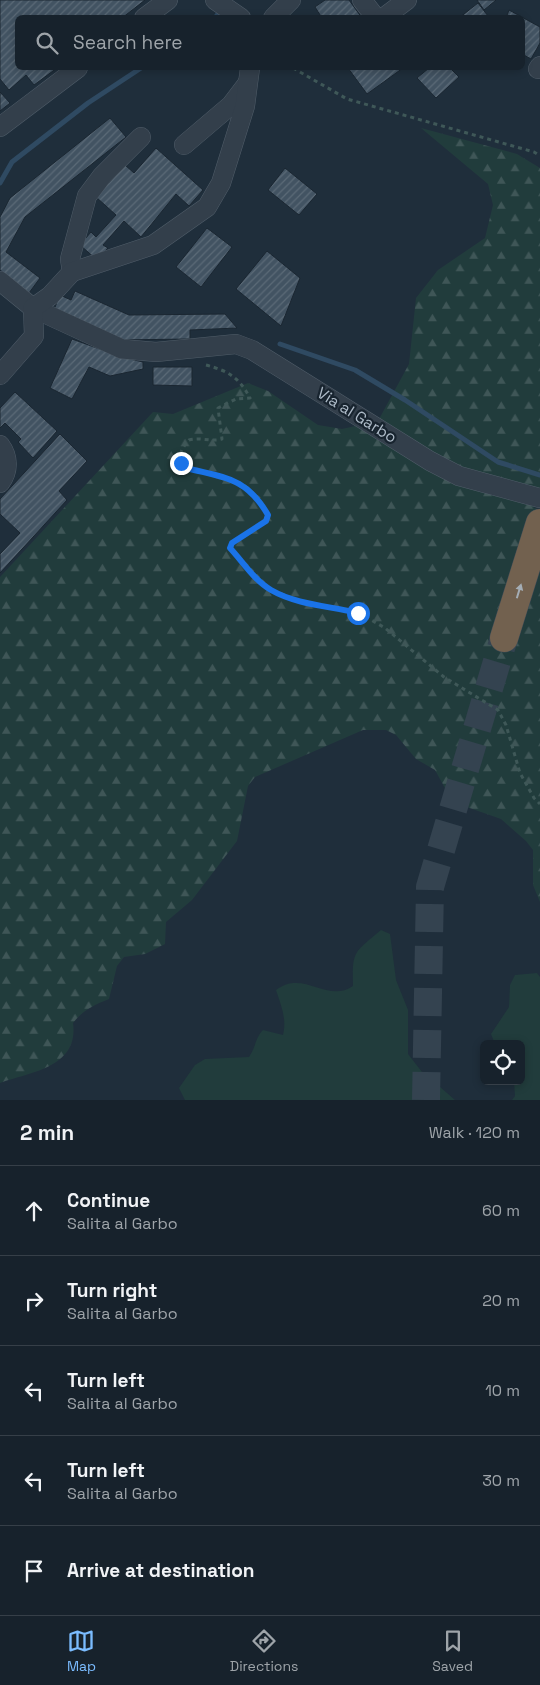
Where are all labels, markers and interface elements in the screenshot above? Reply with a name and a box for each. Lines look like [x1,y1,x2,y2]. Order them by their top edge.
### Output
search box [15,15,525,70]
icon: search [33,29,61,57]
text: Search here [73,30,183,55]
street label: Via al Garbo [313,382,401,448]
route end [170,452,193,475]
one-way arrow [515,584,523,599]
route start [347,602,370,625]
map controls [480,1040,525,1085]
button: locate [480,1040,525,1085]
text: 2 min [20,1119,74,1146]
text: Walk · 120 m [429,1122,520,1143]
text: Continue [67,1188,150,1213]
icon: ahead [20,1197,48,1225]
text: 60 m [482,1200,520,1221]
text: Salita al Garbo [67,1213,178,1234]
text: Turn right [67,1278,157,1303]
icon: right [20,1287,48,1315]
text: 20 m [482,1290,520,1311]
text: Salita al Garbo [67,1303,178,1324]
text: Turn left [67,1368,145,1393]
icon: left [20,1377,48,1405]
text: 10 m [485,1380,520,1401]
text: Salita al Garbo [67,1393,178,1414]
text: Turn left [67,1458,145,1483]
icon: left [20,1467,48,1495]
text: 30 m [482,1470,520,1491]
text: Salita al Garbo [67,1483,178,1504]
icon: arrive [20,1557,48,1585]
text: Arrive at destination [67,1558,255,1583]
tab: Map [67,1627,96,1675]
tab: Directions [230,1627,298,1675]
tab: Saved [432,1627,473,1675]

